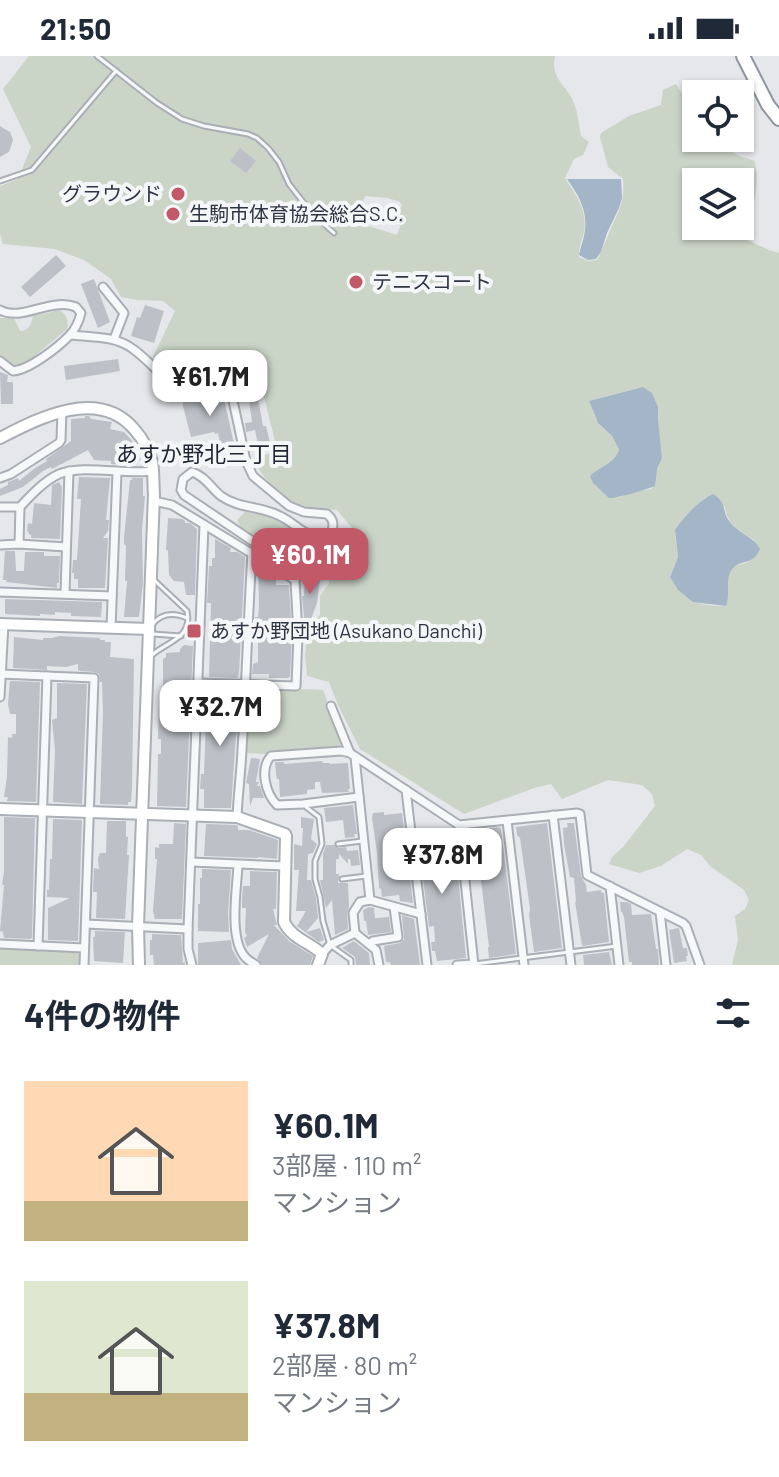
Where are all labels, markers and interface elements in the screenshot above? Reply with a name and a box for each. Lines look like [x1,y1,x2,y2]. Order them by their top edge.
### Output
text: 21:50 [40,10,111,46]
map controls [682,80,754,240]
button: locate [682,80,754,152]
button: layers [682,168,754,240]
place label: グラウンド [62,181,162,205]
marker: グラウンド [169,185,187,203]
place label: 生駒市体育協会総合S.C. [189,201,404,225]
marker: 生駒市体育協会総合S.C. [164,205,182,223]
place label: テニスコート [372,269,492,293]
marker: テニスコート [347,273,365,291]
pin: ¥61.7M [145,350,275,418]
text: ¥61.7M [170,360,250,391]
district label: あすか野北三丁目 [116,440,292,466]
pin: ¥60.1M [245,528,375,596]
text: ¥60.1M [269,538,351,569]
place label: あすか野団地 (Asukano Danchi) [210,618,483,642]
marker: あすか野団地 (Asukano Danchi) [185,622,203,640]
pin: ¥32.7M [155,680,285,748]
text: ¥32.7M [178,690,262,721]
pin: ¥37.8M [377,828,507,896]
text: ¥37.8M [401,838,483,869]
icon: filters [711,991,755,1035]
text: 4件の物件 [24,994,181,1035]
text: ¥60.1M [272,1104,379,1145]
icon: home [88,1113,184,1209]
text: 3部屋 · 110 m² [272,1149,421,1180]
text: マンション [272,1186,402,1217]
text: ¥37.8M [272,1304,380,1345]
icon: home [88,1313,184,1409]
text: 2部屋 · 80 m² [272,1349,417,1380]
text: マンション [272,1386,402,1417]

